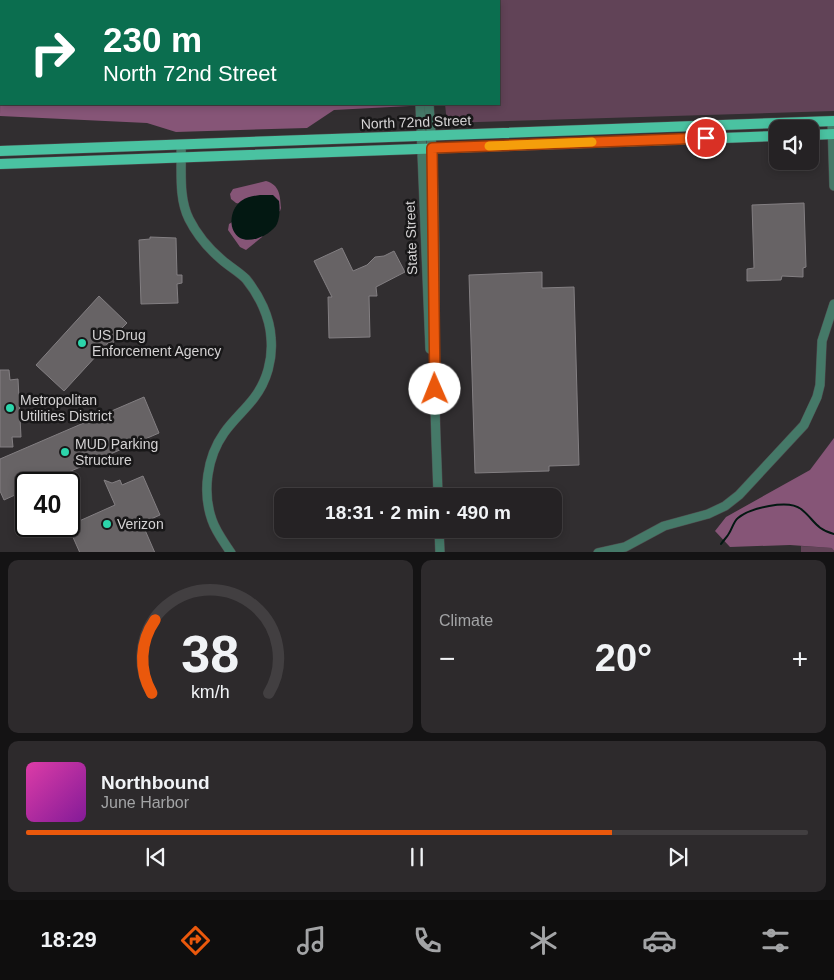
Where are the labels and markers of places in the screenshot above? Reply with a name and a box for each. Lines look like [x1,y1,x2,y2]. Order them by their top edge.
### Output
pin [685,117,727,159]
place label: US Drug Enforcement Agency [92,327,221,359]
marker: US Drug Enforcement Agency [76,337,88,349]
place label: Metropolitan Utilities District [20,392,112,424]
marker: Metropolitan Utilities District [4,402,16,414]
place label: MUD Parking Structure [75,436,158,468]
marker: MUD Parking Structure [59,446,71,458]
place label: Verizon [117,516,164,532]
marker: Verizon [101,518,113,530]

